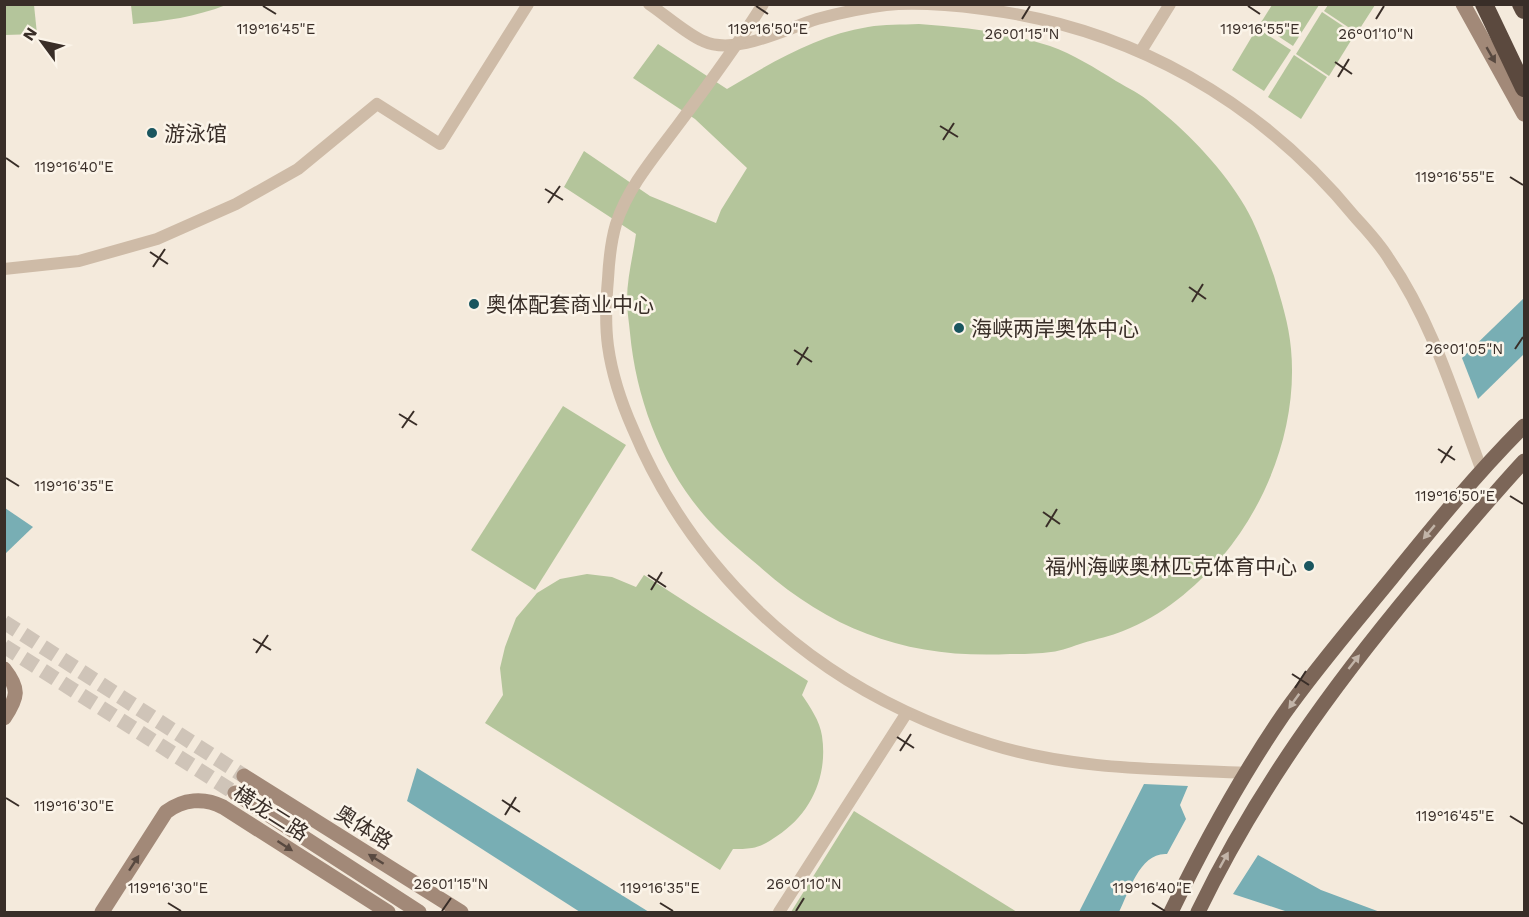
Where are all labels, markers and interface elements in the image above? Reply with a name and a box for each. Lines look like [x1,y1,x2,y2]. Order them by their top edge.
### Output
north arrow [12,12,72,72]
text: 119°16'45"E [237,20,315,38]
text: 119°16'50"E [728,20,808,38]
text: 119°16'55"E [1220,20,1300,38]
text: N [19,24,41,44]
text: 26°01'15"N [984,25,1060,43]
text: 26°01'10"N [1338,25,1414,43]
one-way arrow [1486,47,1497,63]
place label: 游泳馆 [164,121,227,146]
marker: 游泳馆 [145,126,159,140]
text: 119°16'40"E [34,158,114,176]
text: 119°16'55"E [1415,168,1495,186]
place label: 奥体配套商业中心 [486,292,654,317]
marker: 奥体配套商业中心 [467,297,481,311]
place label: 海峡两岸奥体中心 [971,316,1139,341]
marker: 海峡两岸奥体中心 [952,321,966,335]
text: 26°01'05"N [1425,340,1503,358]
text: 119°16'35"E [34,477,114,495]
text: 119°16'50"E [1415,487,1495,505]
one-way arrow [1423,524,1436,540]
place label: 福州海峡奥林匹克体育中心 [1045,554,1297,579]
marker: 福州海峡奥林匹克体育中心 [1302,559,1316,573]
one-way arrow [1348,655,1360,670]
one-way arrow [1288,692,1300,708]
street label: 横龙二路 [229,780,313,846]
text: 119°16'30"E [34,797,114,815]
street label: 奥体路 [331,800,397,854]
text: 119°16'45"E [1416,807,1494,825]
one-way arrow [277,841,293,852]
one-way arrow [1219,851,1229,868]
one-way arrow [368,854,384,865]
one-way arrow [128,855,139,871]
text: 26°01'15"N [413,875,489,893]
text: 26°01'10"N [766,875,842,893]
text: 119°16'30"E [128,879,208,897]
text: 119°16'35"E [620,879,700,897]
text: 119°16'40"E [1112,879,1192,897]

